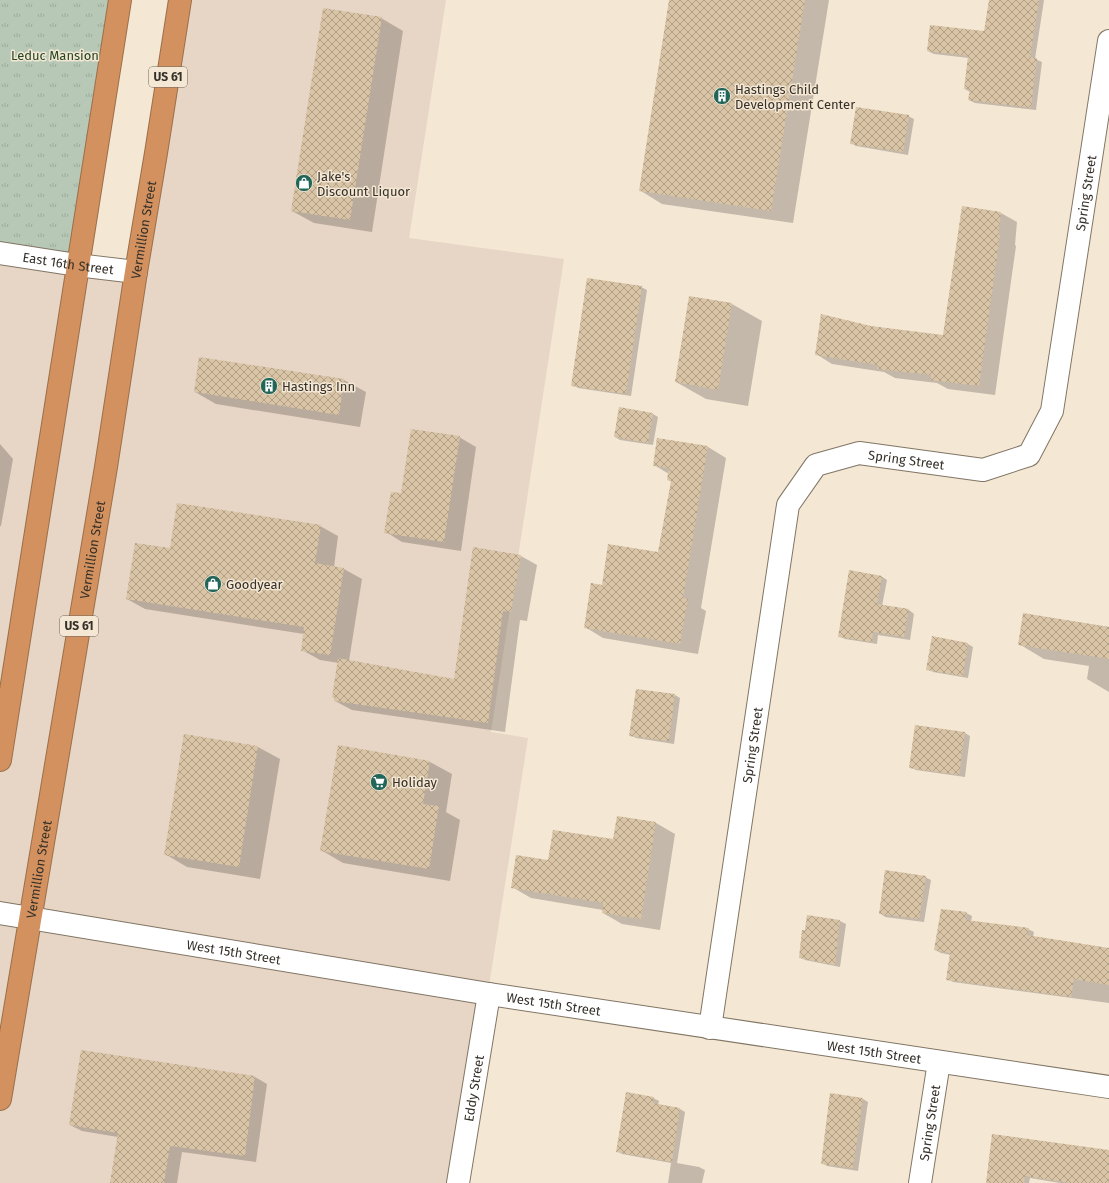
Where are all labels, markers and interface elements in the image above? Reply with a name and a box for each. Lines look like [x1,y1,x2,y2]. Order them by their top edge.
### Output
park label: Leduc Mansion [11,48,99,63]
road number: US 61 [149,67,187,87]
place label: Hastings Child Development Center [735,82,855,112]
building icon: Hastings Child Development Center [712,86,732,106]
street label: Spring Street [1072,154,1099,232]
place label: Jake's Discount Liquor [317,169,410,199]
shop icon: Jake's Discount Liquor [294,173,314,193]
street label: Vermillion Street [128,179,159,280]
street label: East 16th Street [22,249,115,277]
building icon: Hastings Inn [259,376,279,396]
place label: Hastings Inn [282,379,355,394]
street label: Spring Street [867,447,946,472]
street label: Vermillion Street [77,499,108,600]
shop icon: Goodyear [203,574,223,594]
place label: Goodyear [226,577,283,592]
road number: US 61 [60,616,98,636]
street label: Spring Street [739,706,765,784]
supermarket icon: Holiday [369,772,389,792]
place label: Holiday [392,775,438,790]
street label: Vermillion Street [23,819,54,919]
street label: West 15th Street [186,937,282,967]
street label: West 15th Street [505,989,602,1018]
street label: West 15th Street [826,1037,922,1066]
street label: Eddy Street [461,1053,486,1123]
street label: Spring Street [916,1083,943,1162]

